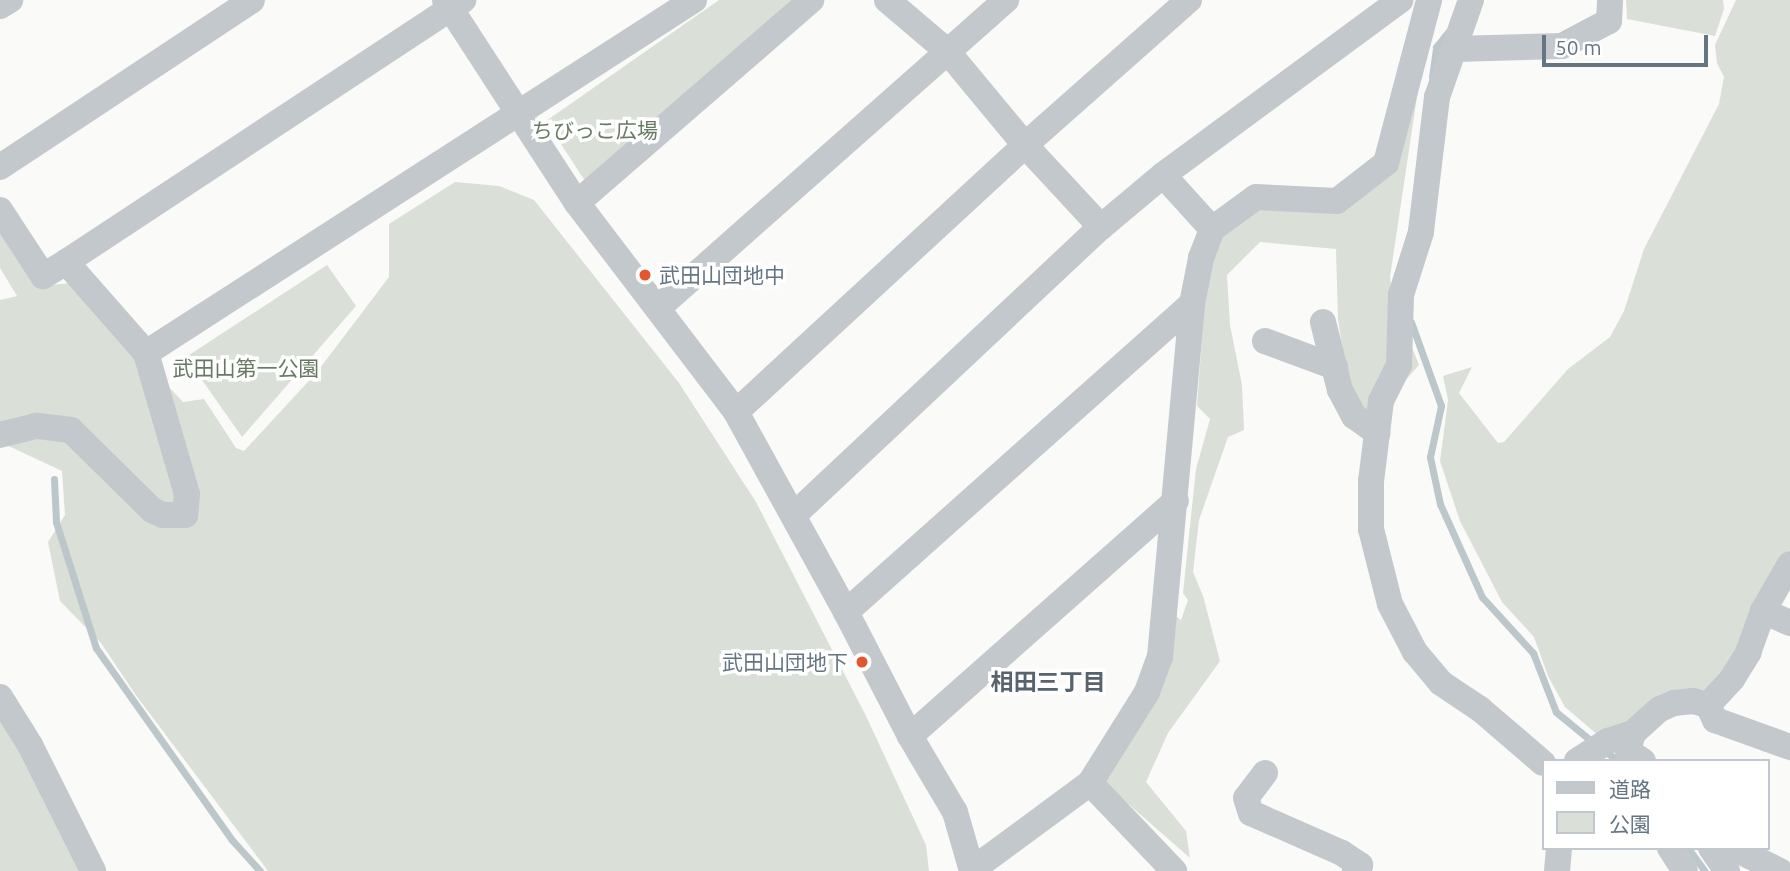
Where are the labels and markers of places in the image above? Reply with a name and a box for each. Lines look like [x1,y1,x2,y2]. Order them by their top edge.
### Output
place label: 武田山団地中 [659,262,785,288]
marker: 武田山団地中 [637,267,653,283]
place label: 武田山団地下 [722,649,848,675]
marker: 武田山団地下 [854,654,870,670]

